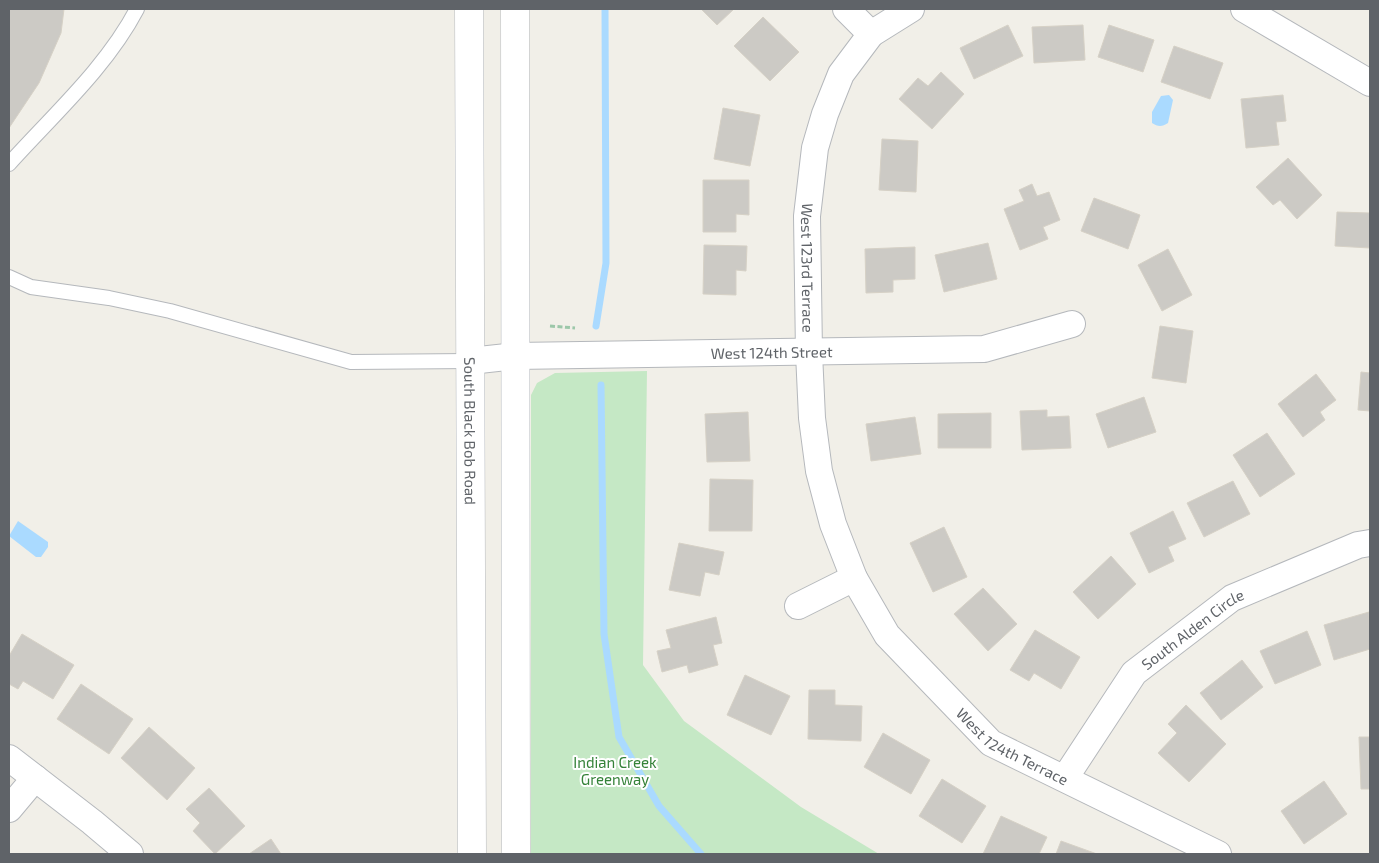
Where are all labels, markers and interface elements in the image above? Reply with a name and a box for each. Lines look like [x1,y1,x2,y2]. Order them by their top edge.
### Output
street label: West 123rd Terrace [798,202,818,333]
street label: West 124th Street [711,342,833,362]
street label: South Black Bob Road [461,357,480,505]
street label: South Alden Circle [1138,585,1246,673]
street label: West 124th Terrace [953,704,1071,788]
park label: Indian Creek Greenway [573,753,657,788]

